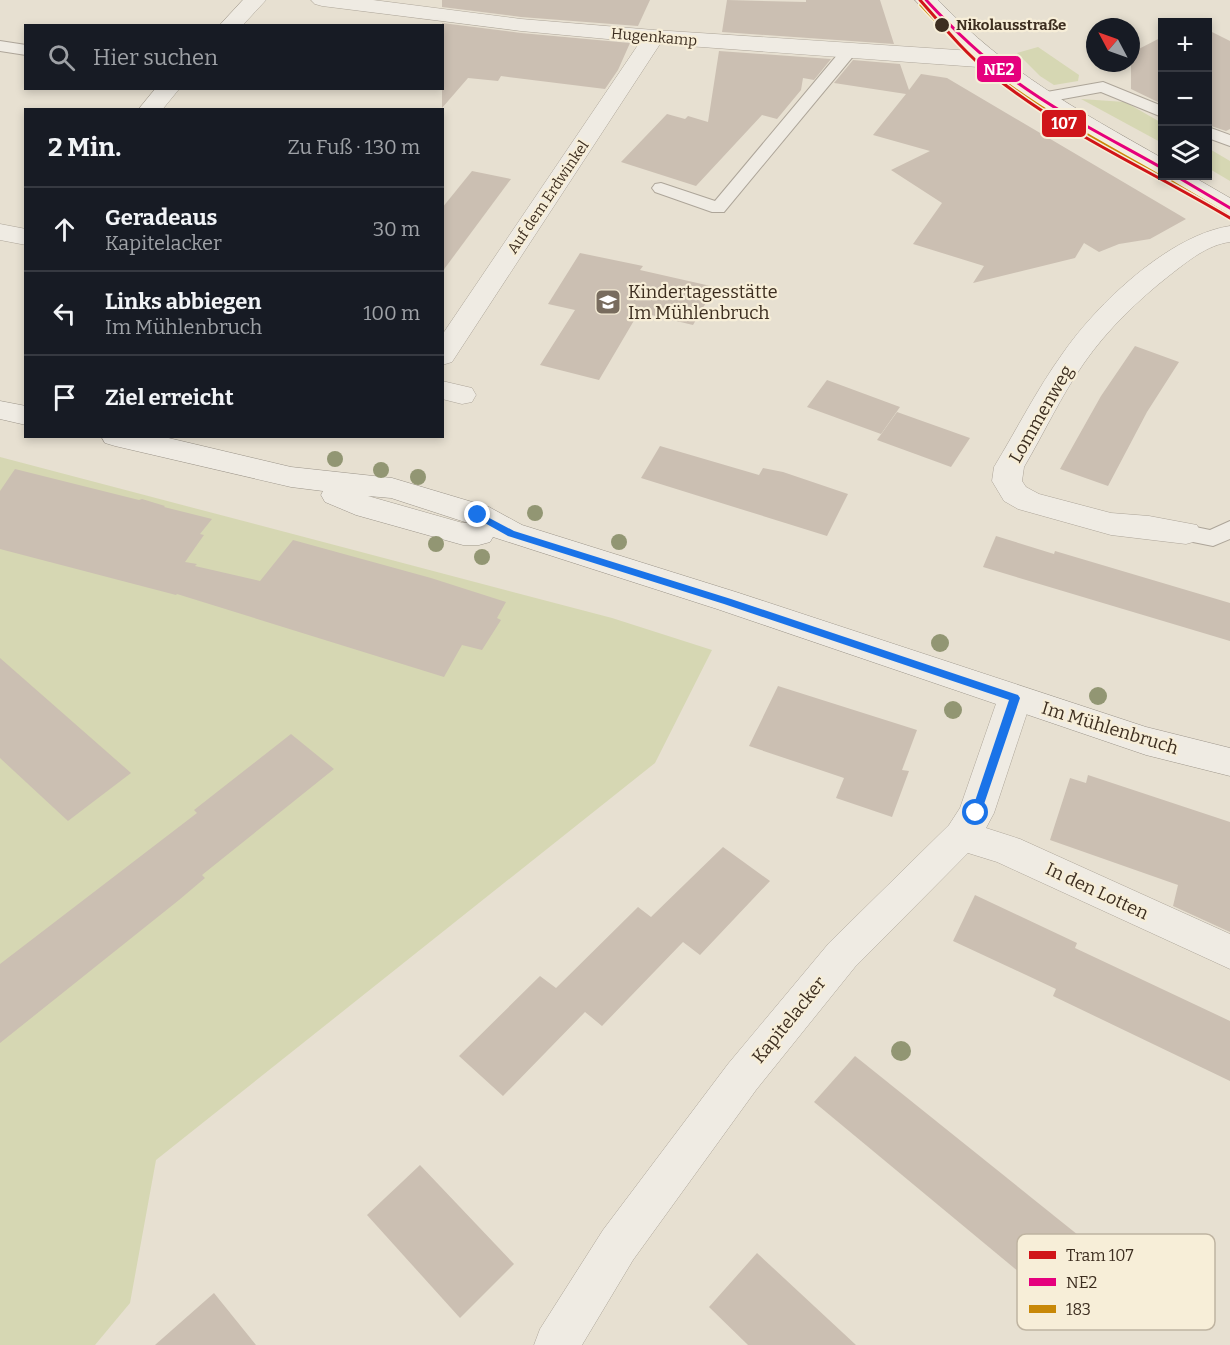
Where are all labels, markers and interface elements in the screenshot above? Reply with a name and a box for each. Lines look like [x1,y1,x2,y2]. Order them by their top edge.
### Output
marker: Nikolausstraße [933,16,951,34]
place label: Nikolausstraße [956,16,1066,34]
north arrow [1086,18,1140,72]
map controls [1158,18,1212,180]
button: + [1158,18,1212,72]
search box [24,24,444,90]
street label: Hugenkamp [610,24,698,50]
icon: search [45,41,78,74]
text: Hier suchen [93,44,218,71]
line badge: NE2 [976,55,1022,83]
text: NE2 [983,60,1015,79]
button: − [1158,72,1212,126]
line badge: 107 [1041,109,1087,138]
text: 107 [1051,114,1077,133]
button: layers [1158,126,1212,180]
text: 2 Min. [48,132,121,163]
text: Zu Fuß · 130 m [288,135,420,159]
street label: Auf dem Erdwinkel [503,137,593,257]
text: Geradeaus [105,204,217,231]
icon: ahead [48,213,81,246]
text: 30 m [373,217,420,241]
text: Kapitelacker [105,231,222,255]
place label: Kindertagesstätte Im Mühlenbruch [628,281,778,324]
school or university icon: Kindertagesstätte Im Mühlenbruch [593,287,623,317]
text: Links abbiegen [105,288,262,315]
icon: left [48,297,81,330]
text: 100 m [363,301,420,325]
text: Im Mühlenbruch [105,315,262,339]
street label: Lommenweg [1004,361,1078,467]
icon: arrive [48,381,81,414]
text: Ziel erreicht [105,384,234,411]
route end [464,501,490,527]
street label: Im Mühlenbruch [1039,697,1181,759]
route start [962,799,988,825]
street label: In den Lotten [1042,858,1152,925]
street label: Kapitelacker [747,972,831,1068]
legend [1017,1234,1215,1330]
text: Tram 107 [1066,1246,1134,1265]
text: NE2 [1066,1273,1097,1292]
text: 183 [1066,1300,1091,1319]

